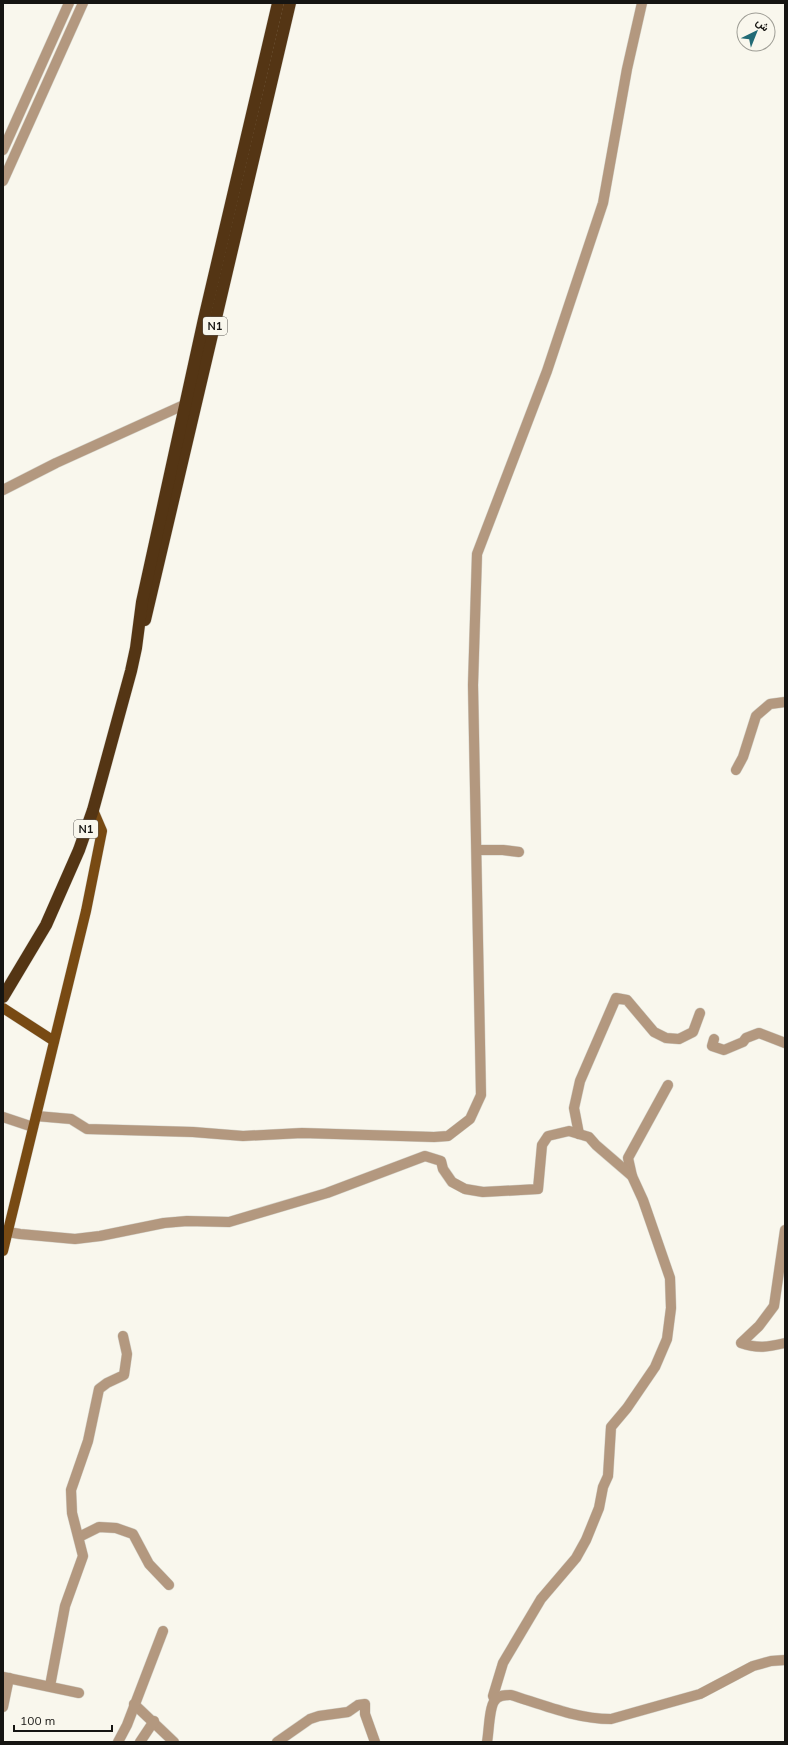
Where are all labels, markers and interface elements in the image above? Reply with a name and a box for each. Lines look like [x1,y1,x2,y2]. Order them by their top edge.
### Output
north arrow [736,12,776,52]
text: ش [753,15,772,34]
road number: N1 [203,317,227,335]
road number: N1 [74,820,98,838]
scale bar [14,1707,112,1733]
text: 100 m [20,1713,55,1728]

